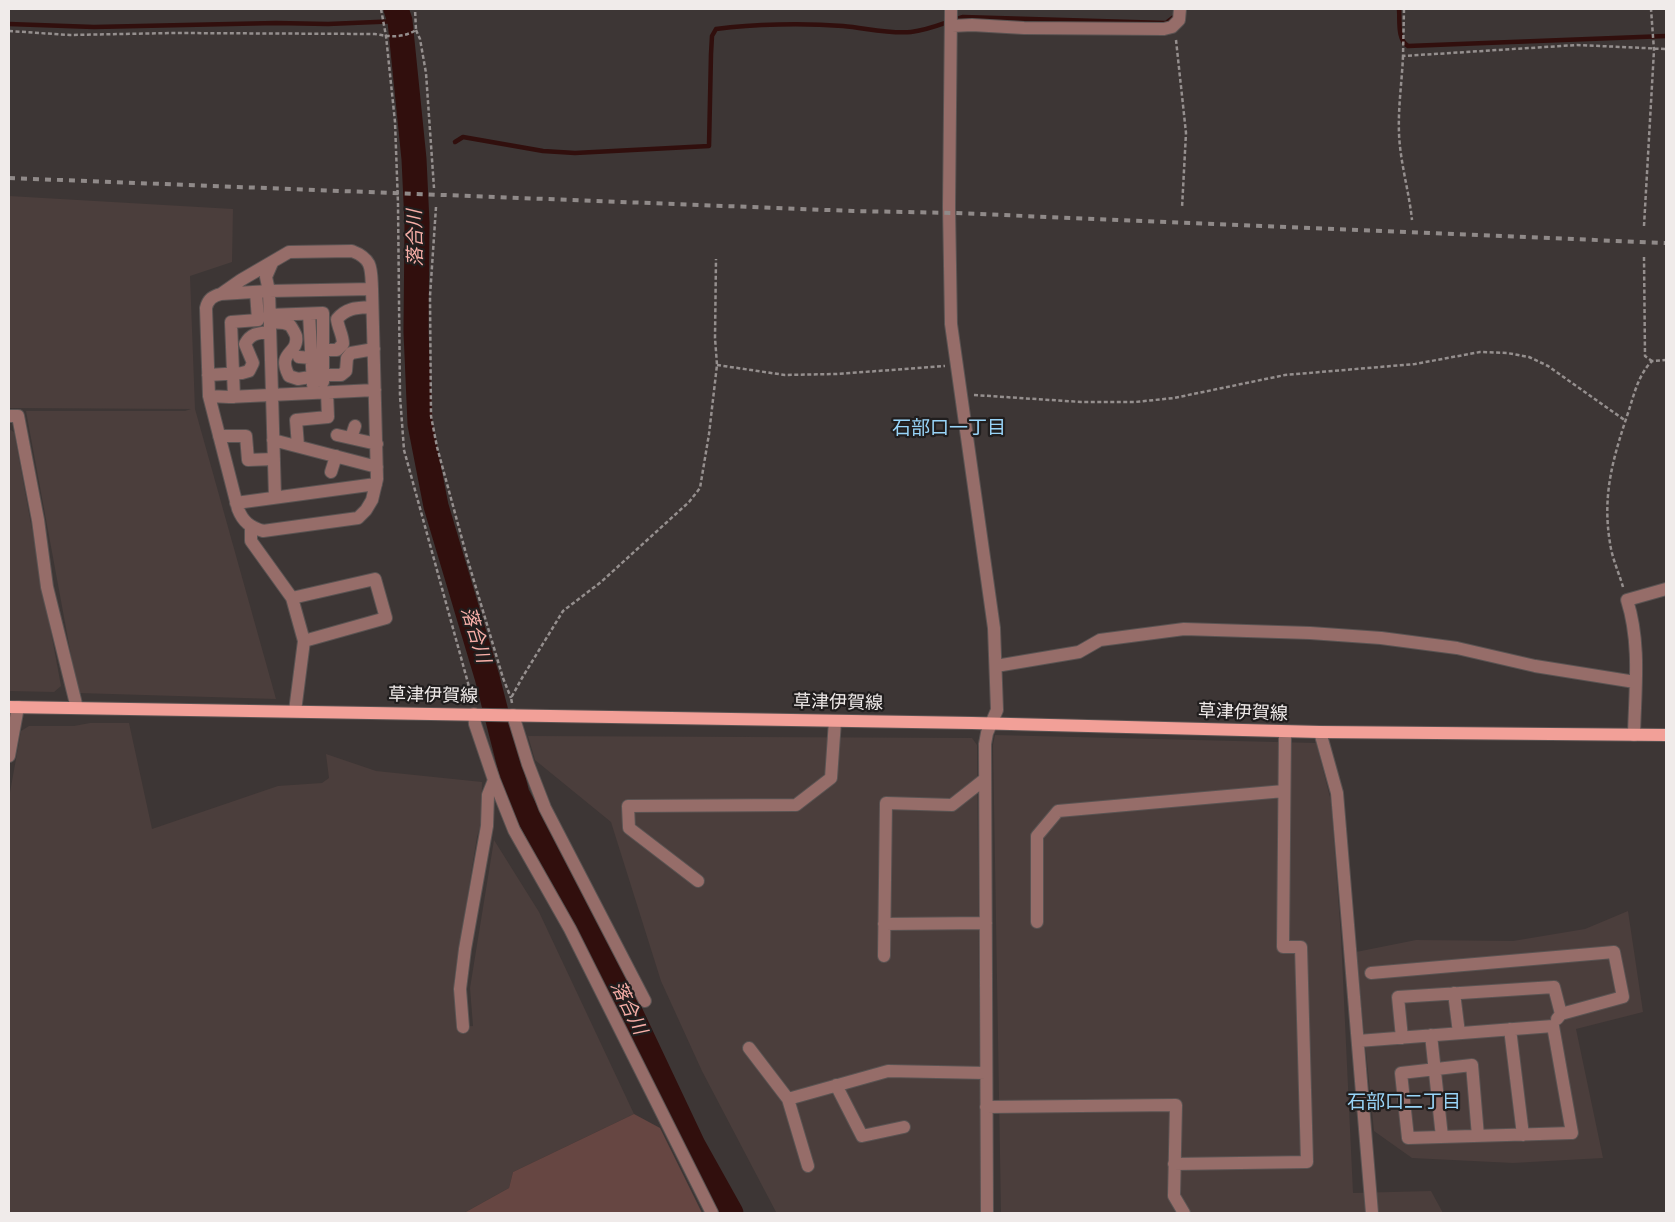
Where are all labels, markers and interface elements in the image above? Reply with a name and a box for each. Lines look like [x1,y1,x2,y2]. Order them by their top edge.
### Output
water label: 落合川 [404,209,428,267]
district label: 石部口一丁目 [892,418,1006,440]
water label: 落合川 [456,604,494,666]
street label: 草津伊賀線 [388,684,478,708]
street label: 草津伊賀線 [793,691,883,715]
street label: 草津伊賀線 [1198,701,1288,725]
water label: 落合川 [605,977,651,1039]
district label: 石部口二丁目 [1347,1092,1461,1114]

